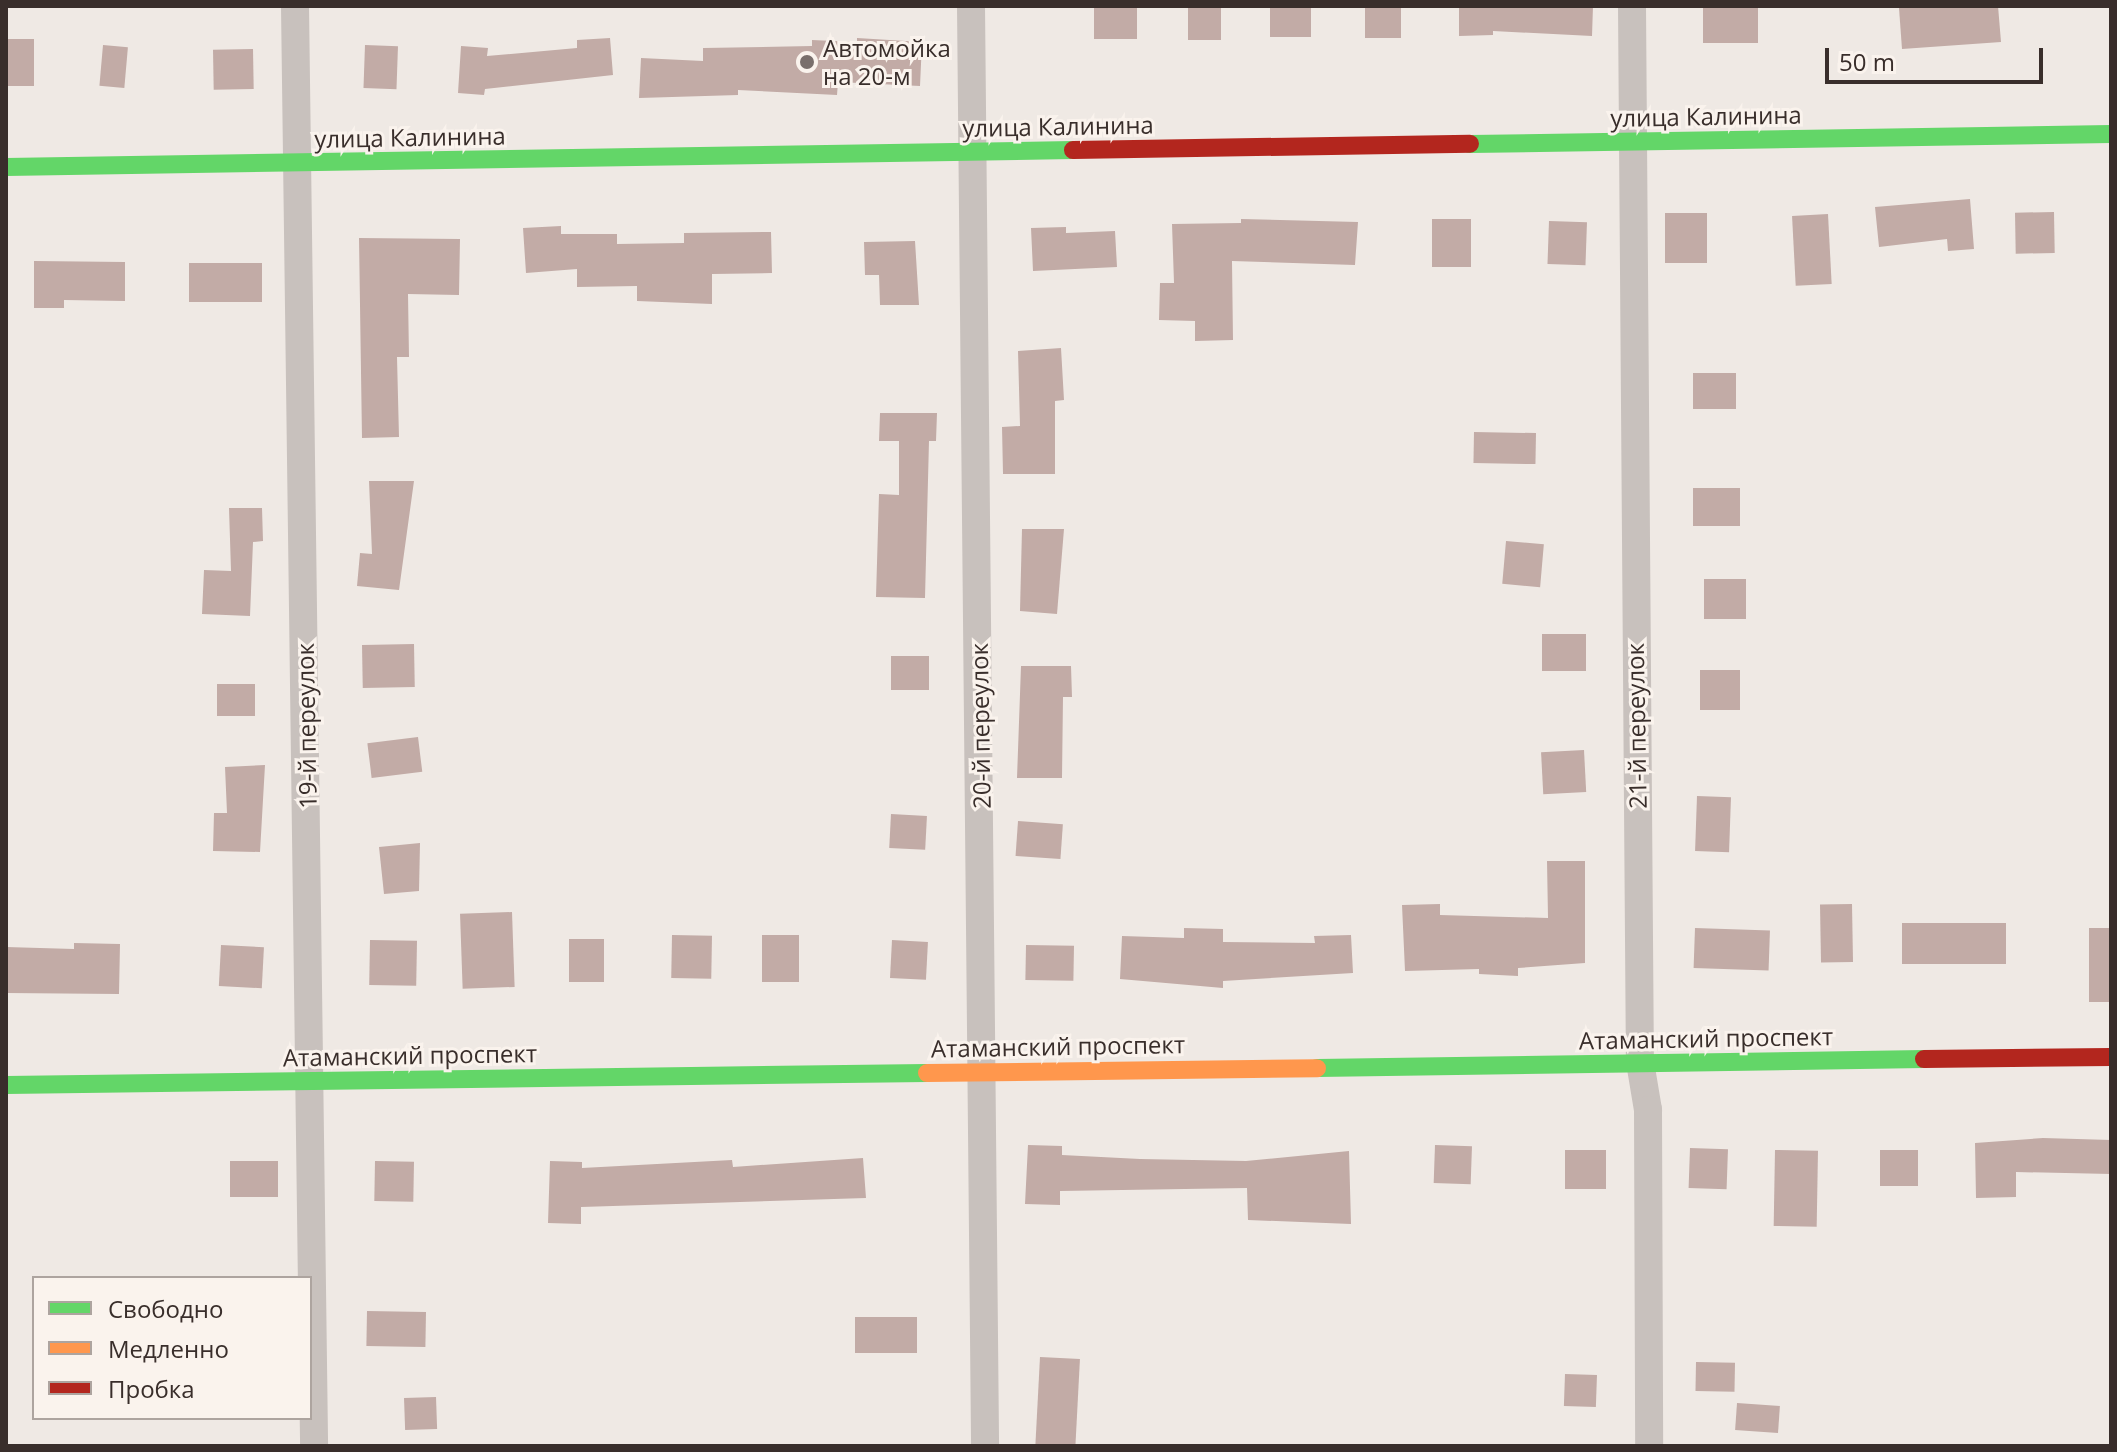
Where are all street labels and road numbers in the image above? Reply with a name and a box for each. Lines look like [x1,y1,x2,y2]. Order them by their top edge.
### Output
street label: улица Калинина [1610,100,1802,132]
street label: улица Калинина [962,110,1154,142]
street label: улица Калинина [314,121,506,153]
street label: 19-й переулок [290,643,322,809]
street label: 20-й переулок [964,643,996,809]
street label: 21-й переулок [1620,643,1652,809]
street label: Атаманский проспект [1579,1021,1833,1055]
street label: Атаманский проспект [931,1029,1185,1063]
street label: Атаманский проспект [283,1038,537,1072]

